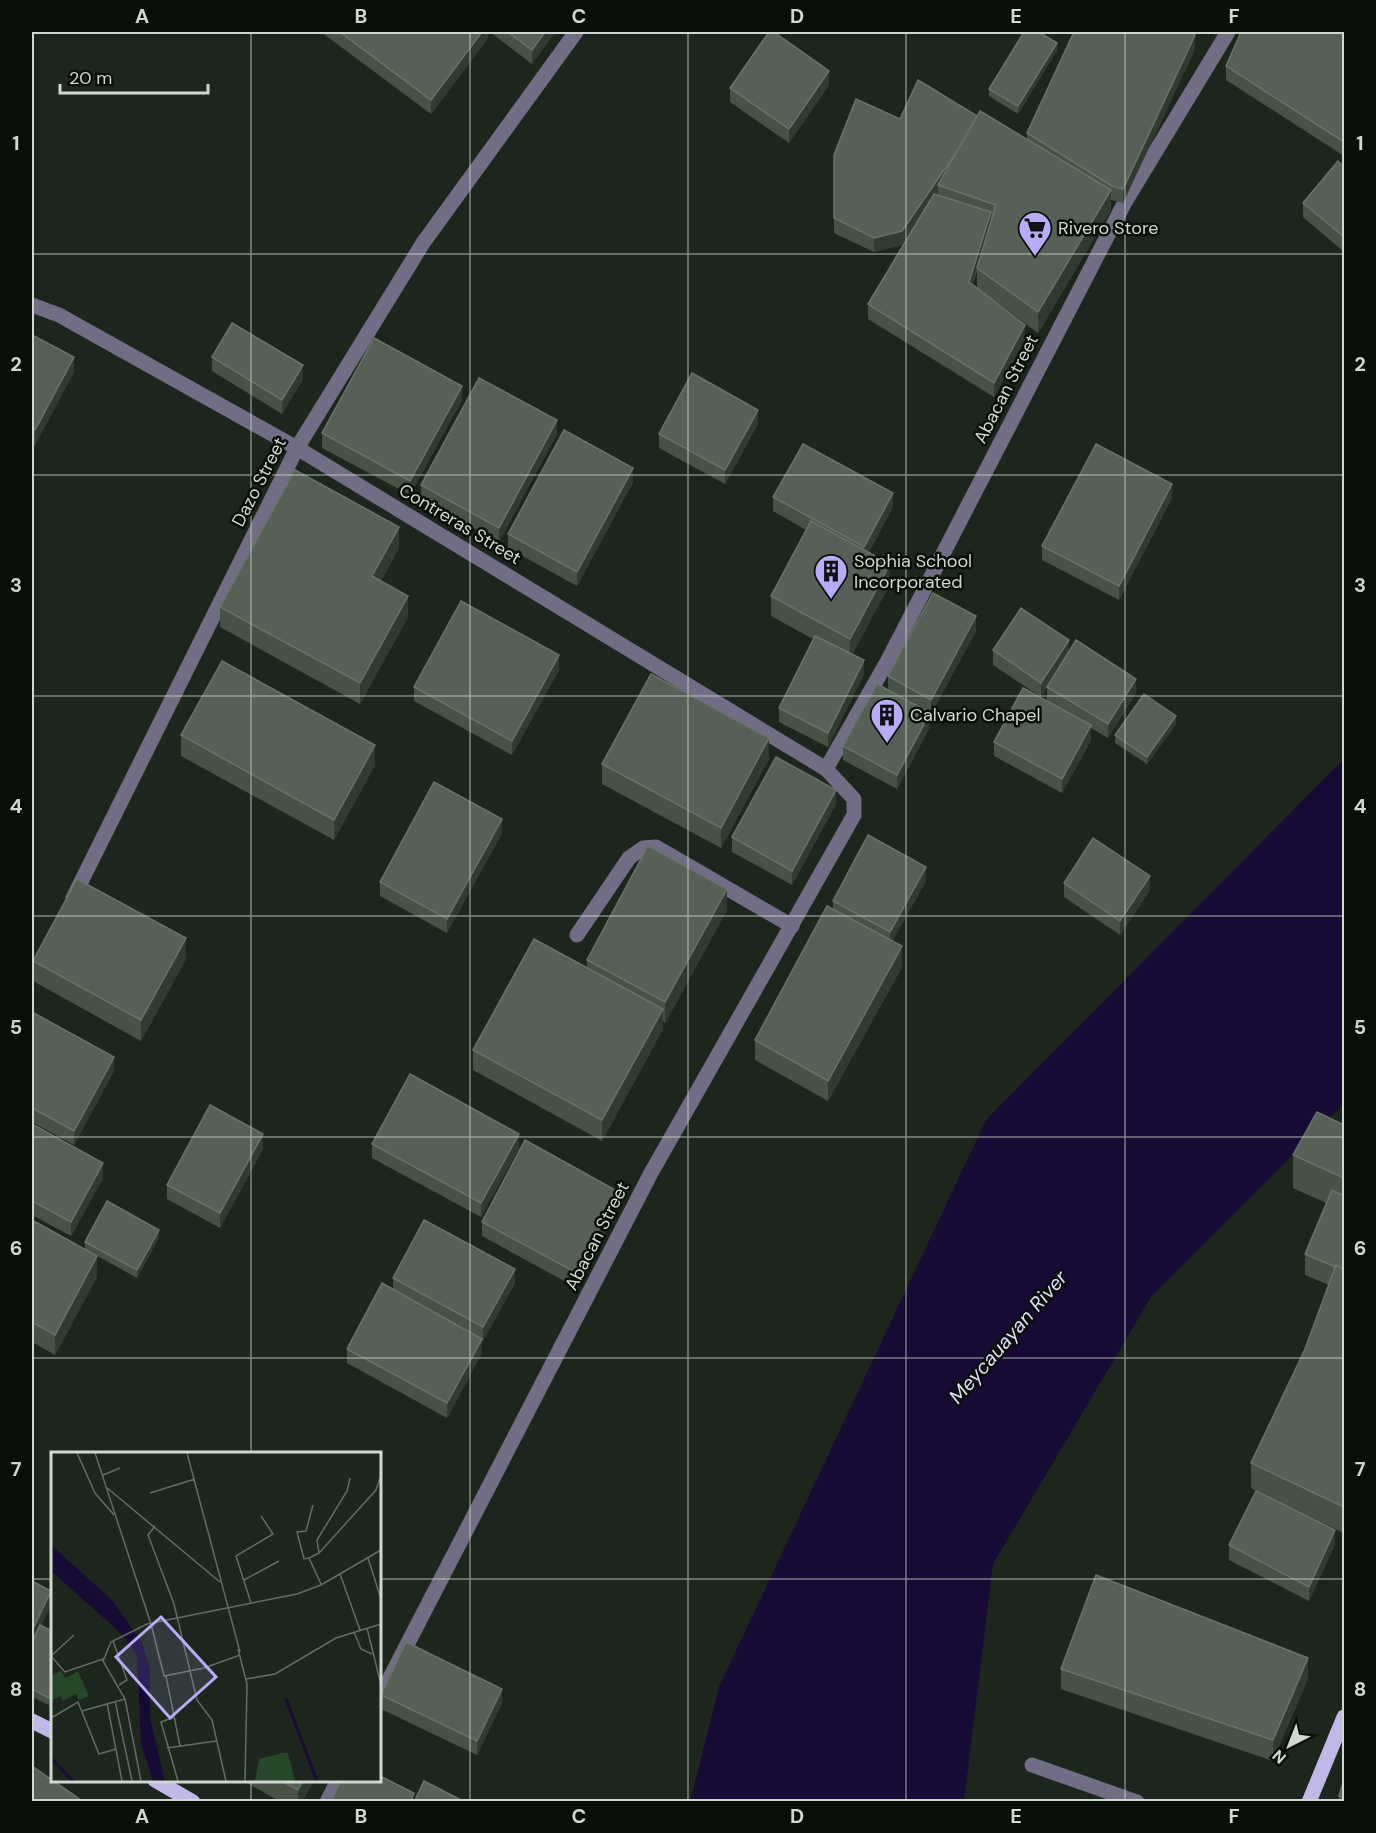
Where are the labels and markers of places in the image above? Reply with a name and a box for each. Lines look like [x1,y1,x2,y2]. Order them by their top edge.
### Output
supermarket icon: Rivero Store [1017,210,1053,257]
place label: Rivero Store [1058,216,1159,240]
place label: Sophia School Incorporated [854,549,972,594]
building icon: Sophia School Incorporated [813,553,849,600]
building icon: Calvario Chapel [869,697,905,744]
place label: Calvario Chapel [910,703,1041,727]

